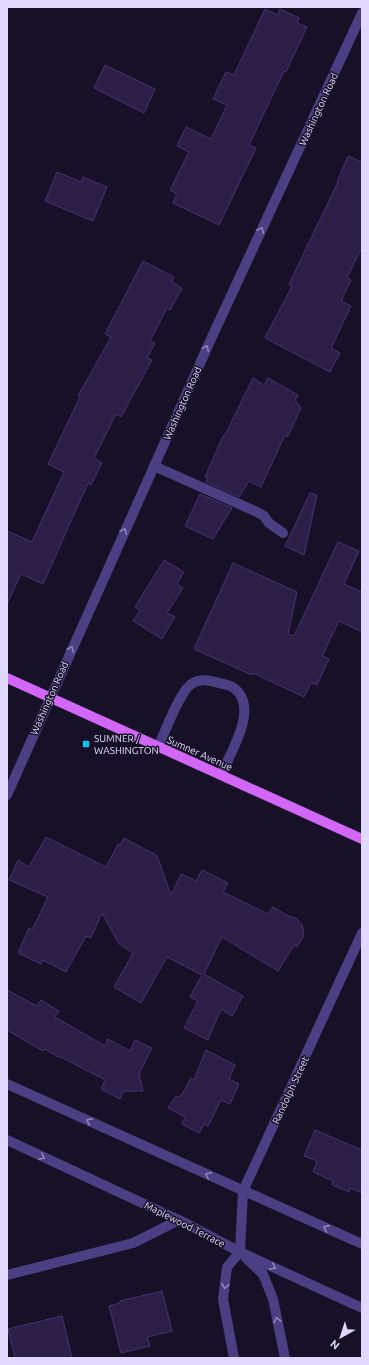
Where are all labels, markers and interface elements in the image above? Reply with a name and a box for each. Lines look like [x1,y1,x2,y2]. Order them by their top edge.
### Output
street label: Washington Road [297,71,340,147]
one-way arrow [256,227,264,235]
one-way arrow [201,345,209,353]
street label: Washington Road [161,365,204,442]
one-way arrow [120,527,128,534]
one-way arrow [66,646,74,654]
street label: Washington Road [28,660,71,737]
place label: SUMNER / WASHINGTON [94,733,159,756]
street label: Sumner Avenue [165,734,234,773]
marker: SUMNER / WASHINGTON [81,739,91,749]
street label: Randolph Street [270,1055,311,1126]
one-way arrow [86,1118,94,1126]
one-way arrow [39,1152,46,1160]
one-way arrow [204,1172,212,1180]
street label: Maplewood Terrace [143,1199,227,1250]
one-way arrow [323,1225,331,1233]
one-way arrow [269,1262,277,1270]
one-way arrow [221,1283,230,1289]
one-way arrow [274,1317,282,1323]
north arrow [321,1317,361,1357]
text: N [328,1338,342,1352]

